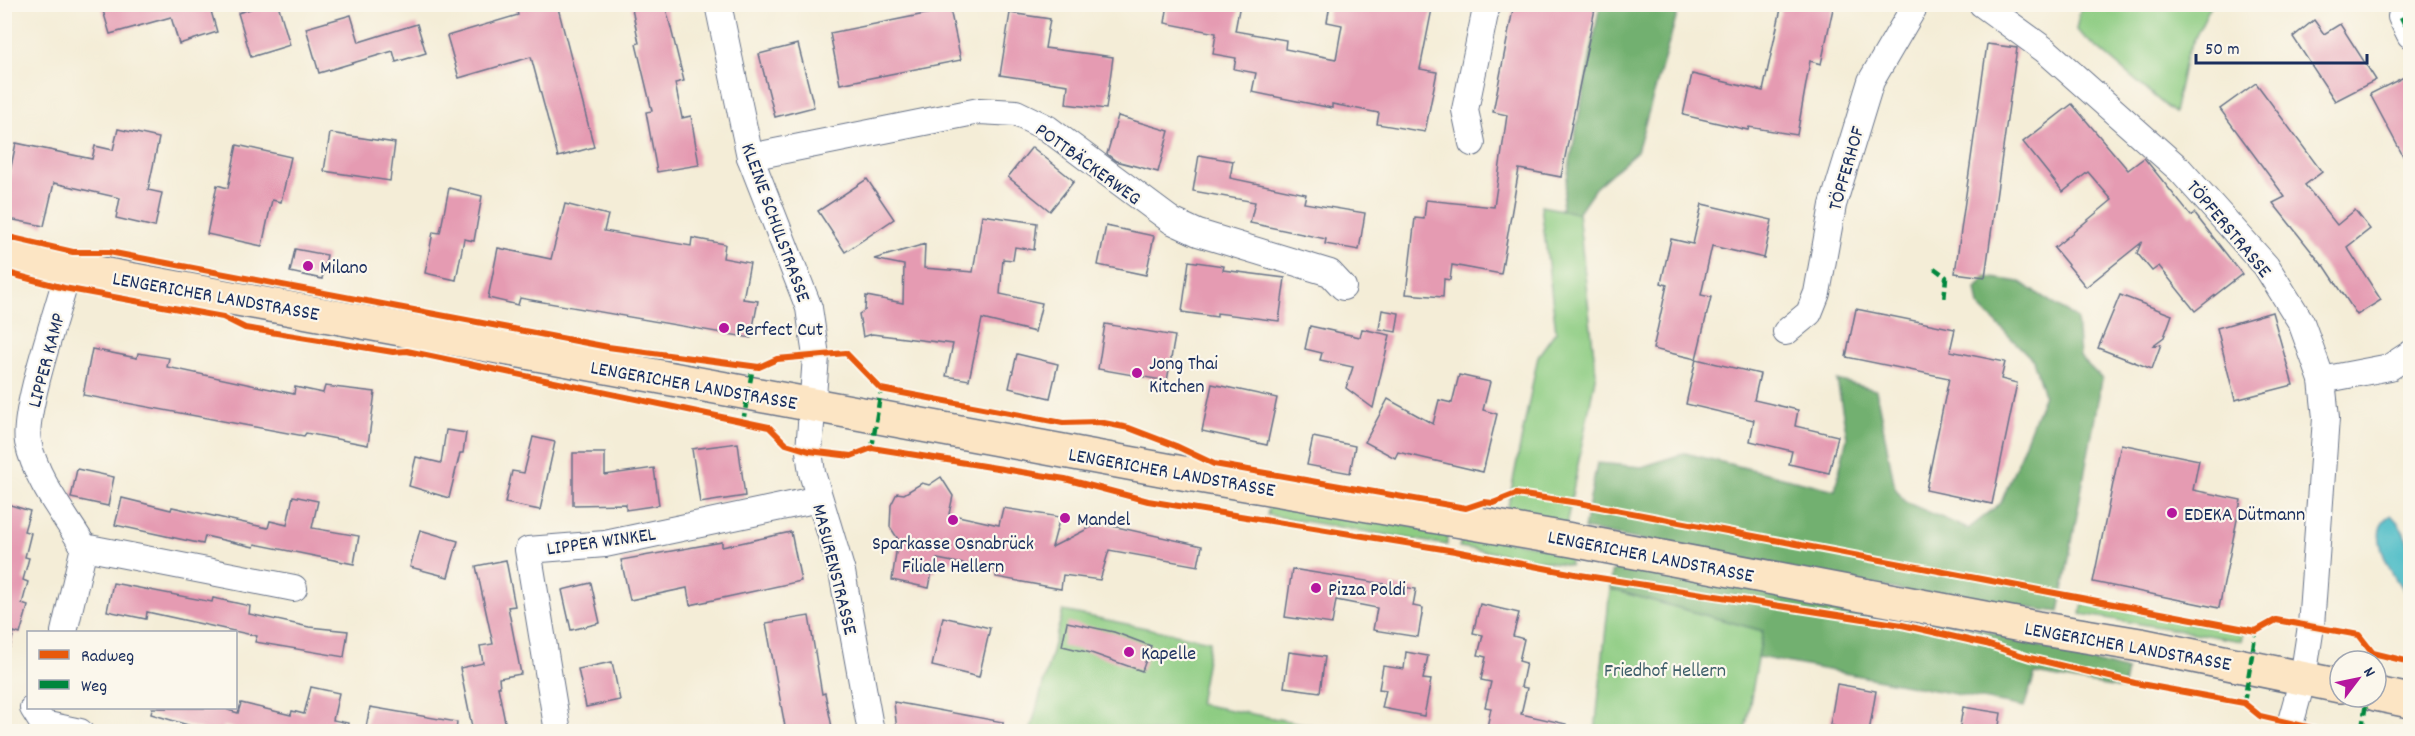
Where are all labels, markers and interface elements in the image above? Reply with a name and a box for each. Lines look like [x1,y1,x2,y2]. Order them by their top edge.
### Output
scale bar [2196,27,2367,65]
text: 50 m [2205,38,2240,63]
street label: POTTBÄCKERWEG [1028,117,1146,213]
street label: TÖPFERHOF [1823,123,1873,214]
street label: KLEINE SCHULSTRASSE [732,140,816,306]
street label: TÖPFERSTRASSE [2178,175,2277,285]
place label: Milano [320,255,368,283]
marker: Milano [301,259,315,273]
street label: LENGERICHER LANDSTRASSE [110,266,321,330]
street label: LIPPER KAMP [22,310,74,411]
place label: Perfect Cut [736,317,823,345]
marker: Perfect Cut [717,321,731,335]
place label: Jong Thai Kitchen [1149,351,1218,402]
street label: LENGERICHER LANDSTRASSE [588,355,799,419]
marker: Jong Thai Kitchen [1130,366,1144,380]
street label: LENGERICHER LANDSTRASSE [1066,442,1277,506]
street label: MASURENSTRASSE [803,501,863,638]
place label: EDEKA Dütmann [2184,502,2305,530]
marker: EDEKA Dütmann [2165,506,2179,520]
place label: Mandel [1077,507,1131,535]
marker: Mandel [1058,511,1072,525]
marker: Sparkasse Osnabrück Filiale Hellern [946,513,960,527]
street label: LIPPER WINKEL [545,521,658,564]
street label: LENGERICHER LANDSTRASSE [1545,524,1756,592]
place label: Sparkasse Osnabrück Filiale Hellern [872,531,1034,582]
place label: Pizza Poldi [1328,577,1406,605]
marker: Pizza Poldi [1309,581,1323,595]
street label: LENGERICHER LANDSTRASSE [2022,616,2233,680]
legend [27,631,237,709]
place label: Kapelle [1141,641,1196,669]
text: Radweg [81,645,134,670]
marker: Kapelle [1122,645,1136,659]
north arrow [2328,649,2388,709]
park label: Friedhof Hellern [1604,658,1726,686]
text: N [2357,663,2380,682]
text: Weg [81,675,107,700]

